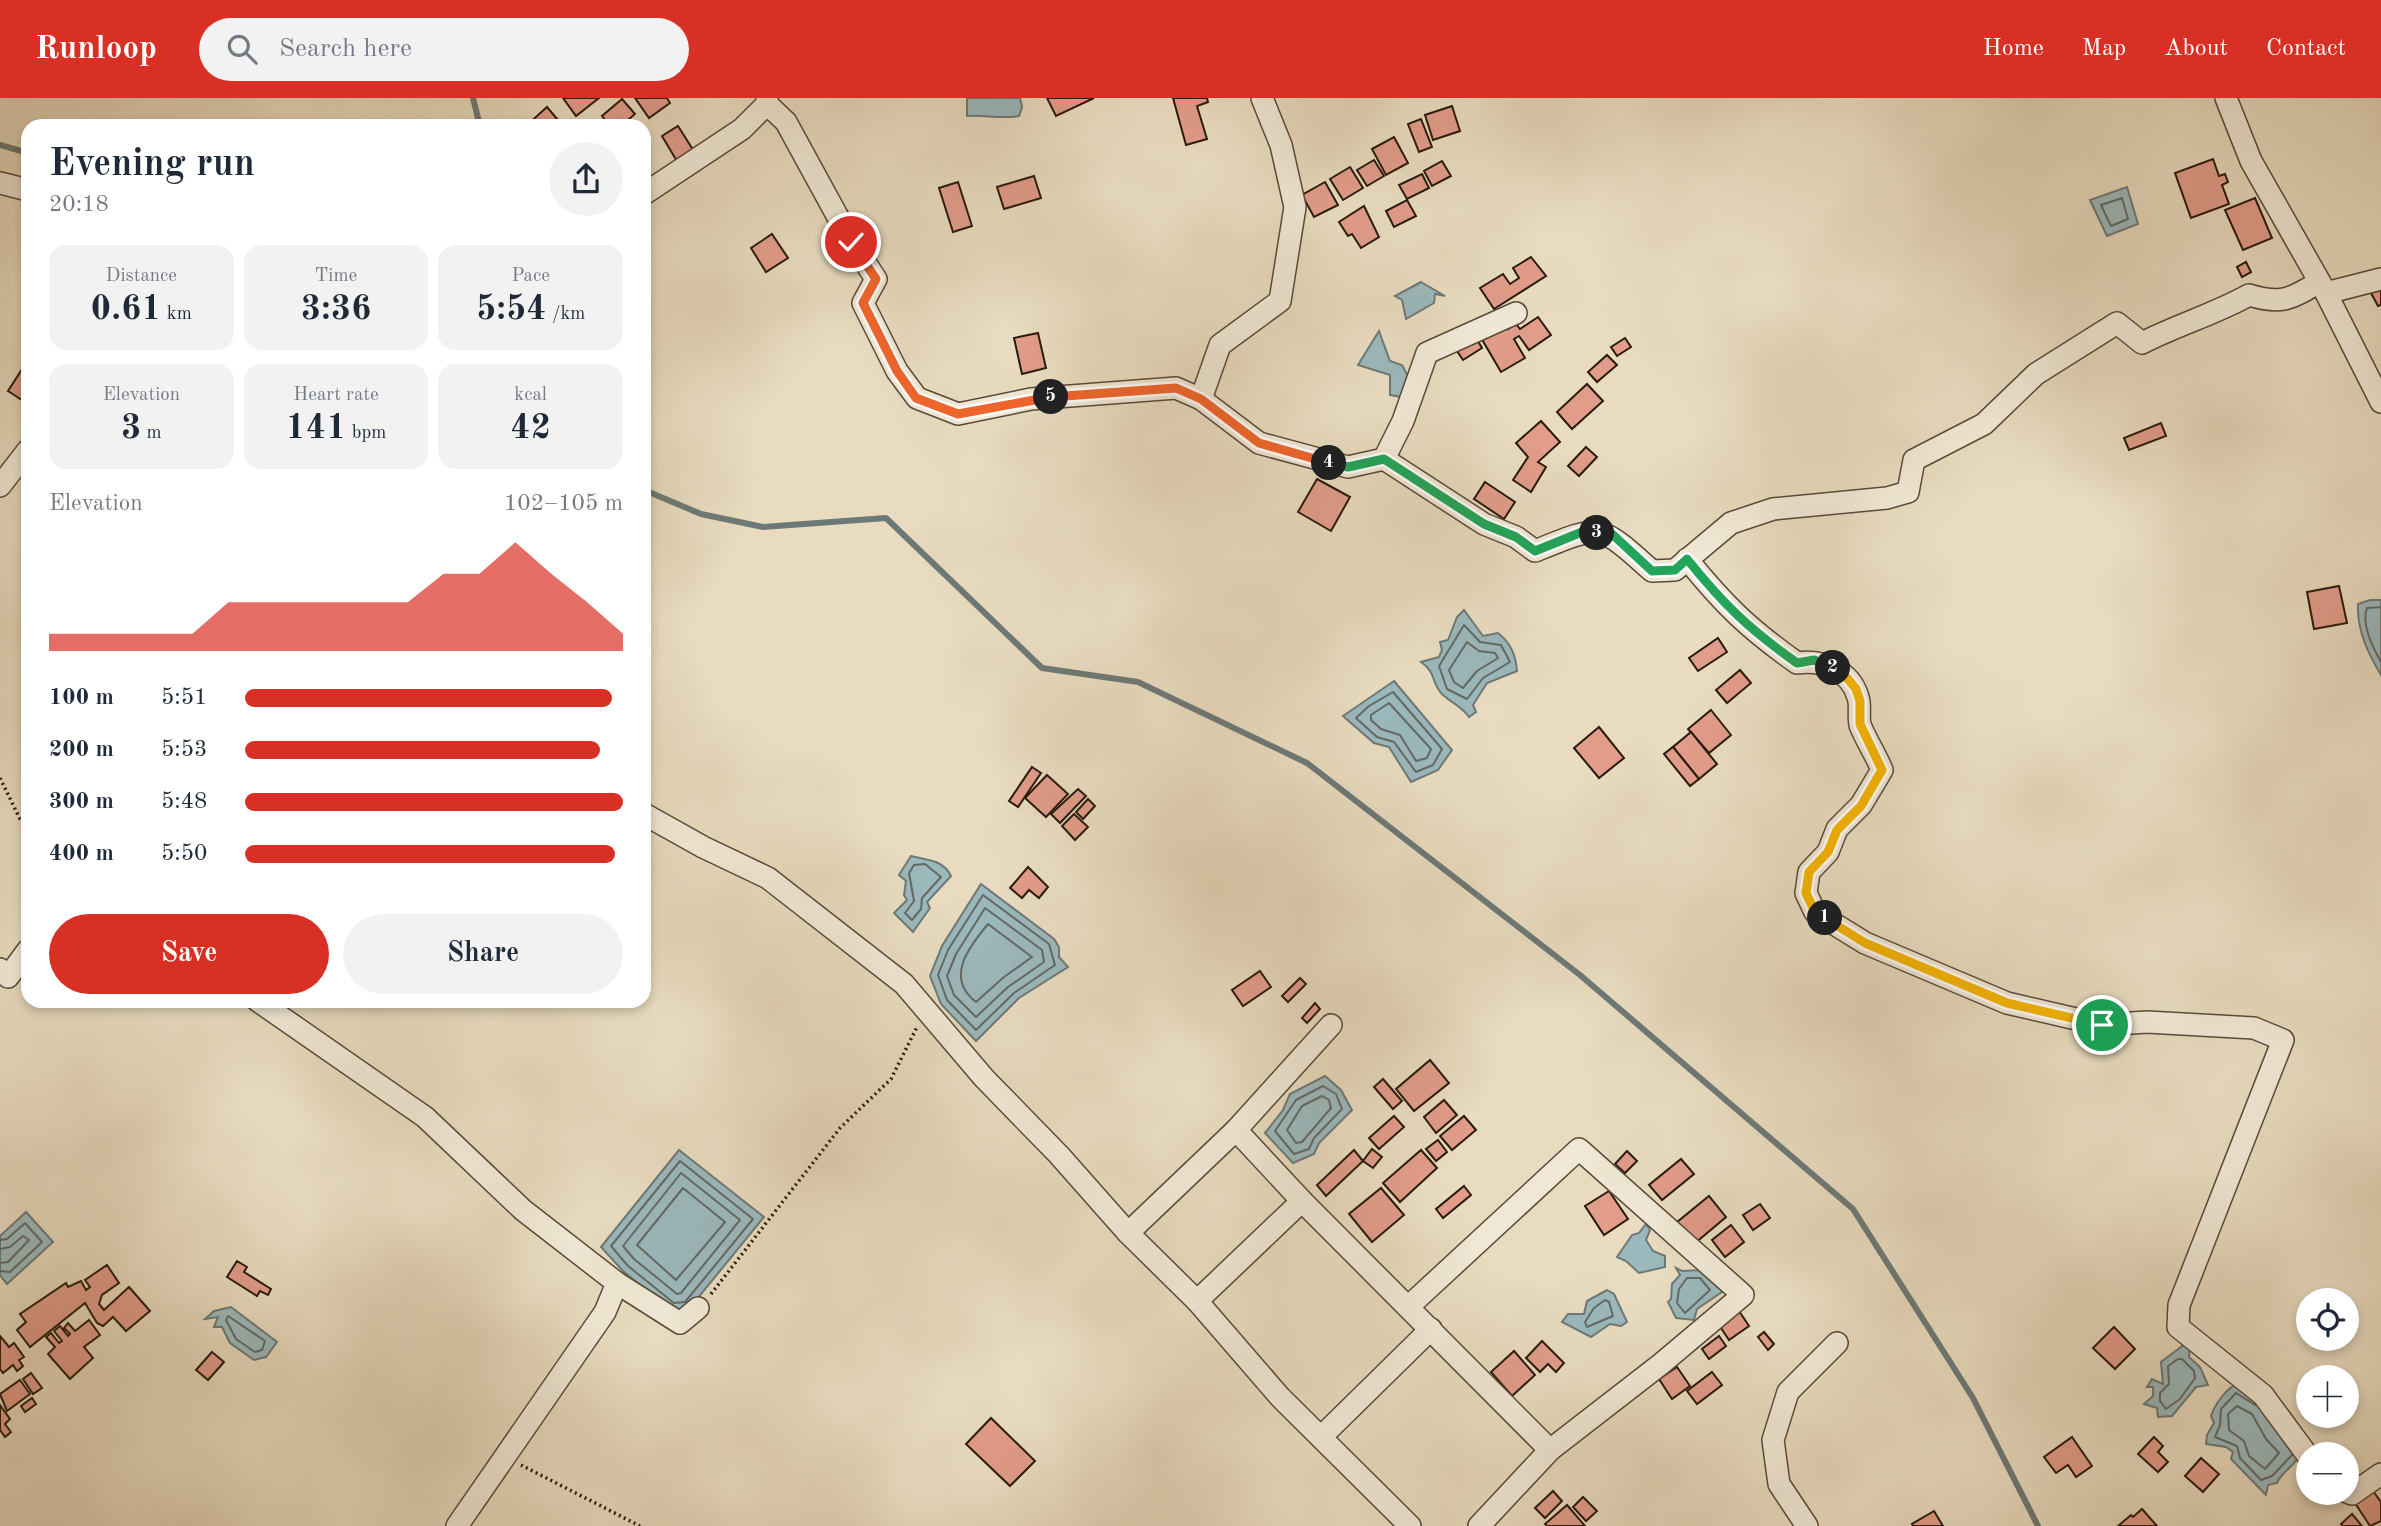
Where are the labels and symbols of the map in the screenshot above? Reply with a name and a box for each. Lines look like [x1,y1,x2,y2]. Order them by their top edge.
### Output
pin [821,212,881,272]
pin: 5 [1034,380,1068,414]
pin: 4 [1312,446,1346,480]
pin: 3 [1580,516,1614,550]
pin: 2 [1815,650,1850,686]
pin: 1 [1808,900,1842,936]
pin [2072,995,2132,1055]

